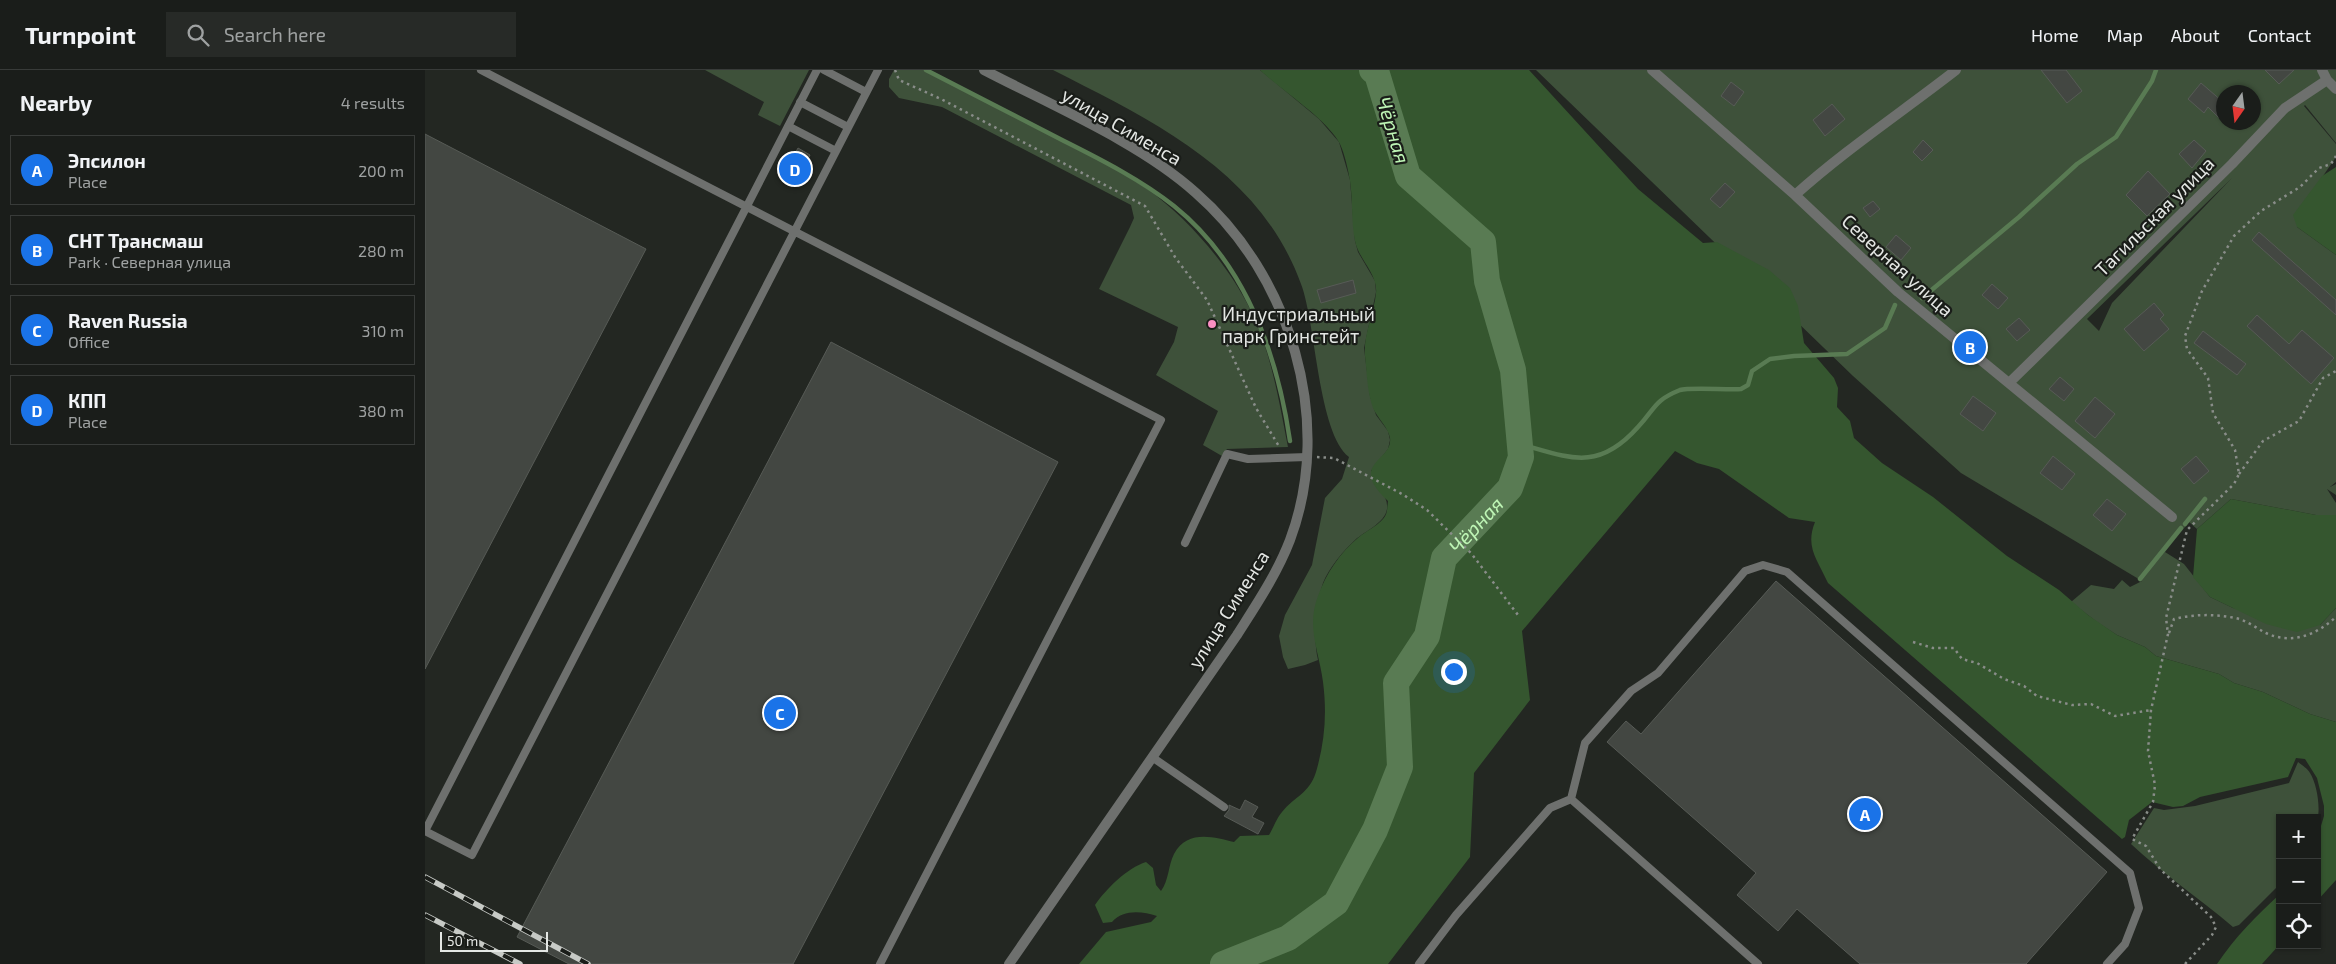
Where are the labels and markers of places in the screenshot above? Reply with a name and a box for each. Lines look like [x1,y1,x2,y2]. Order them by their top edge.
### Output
pin: D [779,150,811,188]
place label: Индустриальный парк Гринстейт [1222,302,1375,347]
marker: Индустриальный парк Гринстейт [1206,318,1218,330]
pin: B [1954,328,1986,366]
pin: C [764,694,796,732]
pin: A [1849,795,1881,833]

